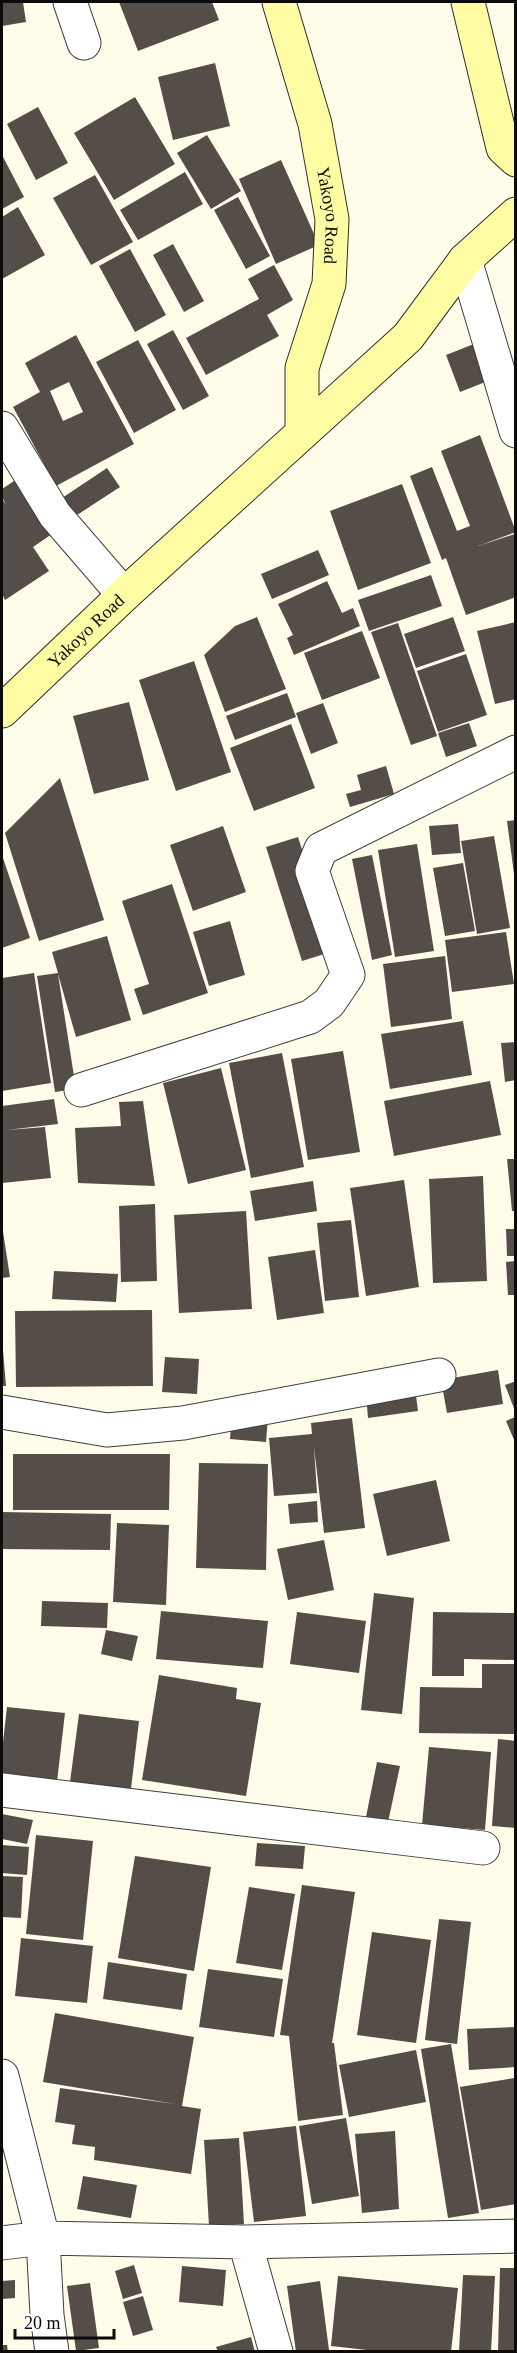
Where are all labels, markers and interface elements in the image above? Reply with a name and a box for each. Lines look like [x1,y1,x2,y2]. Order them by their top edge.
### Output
street label: Yakoyo Road [313,165,342,265]
street label: Yakoyo Road [44,590,128,672]
scale bar [15,2302,114,2340]
text: 20 m [24,2313,61,2333]

